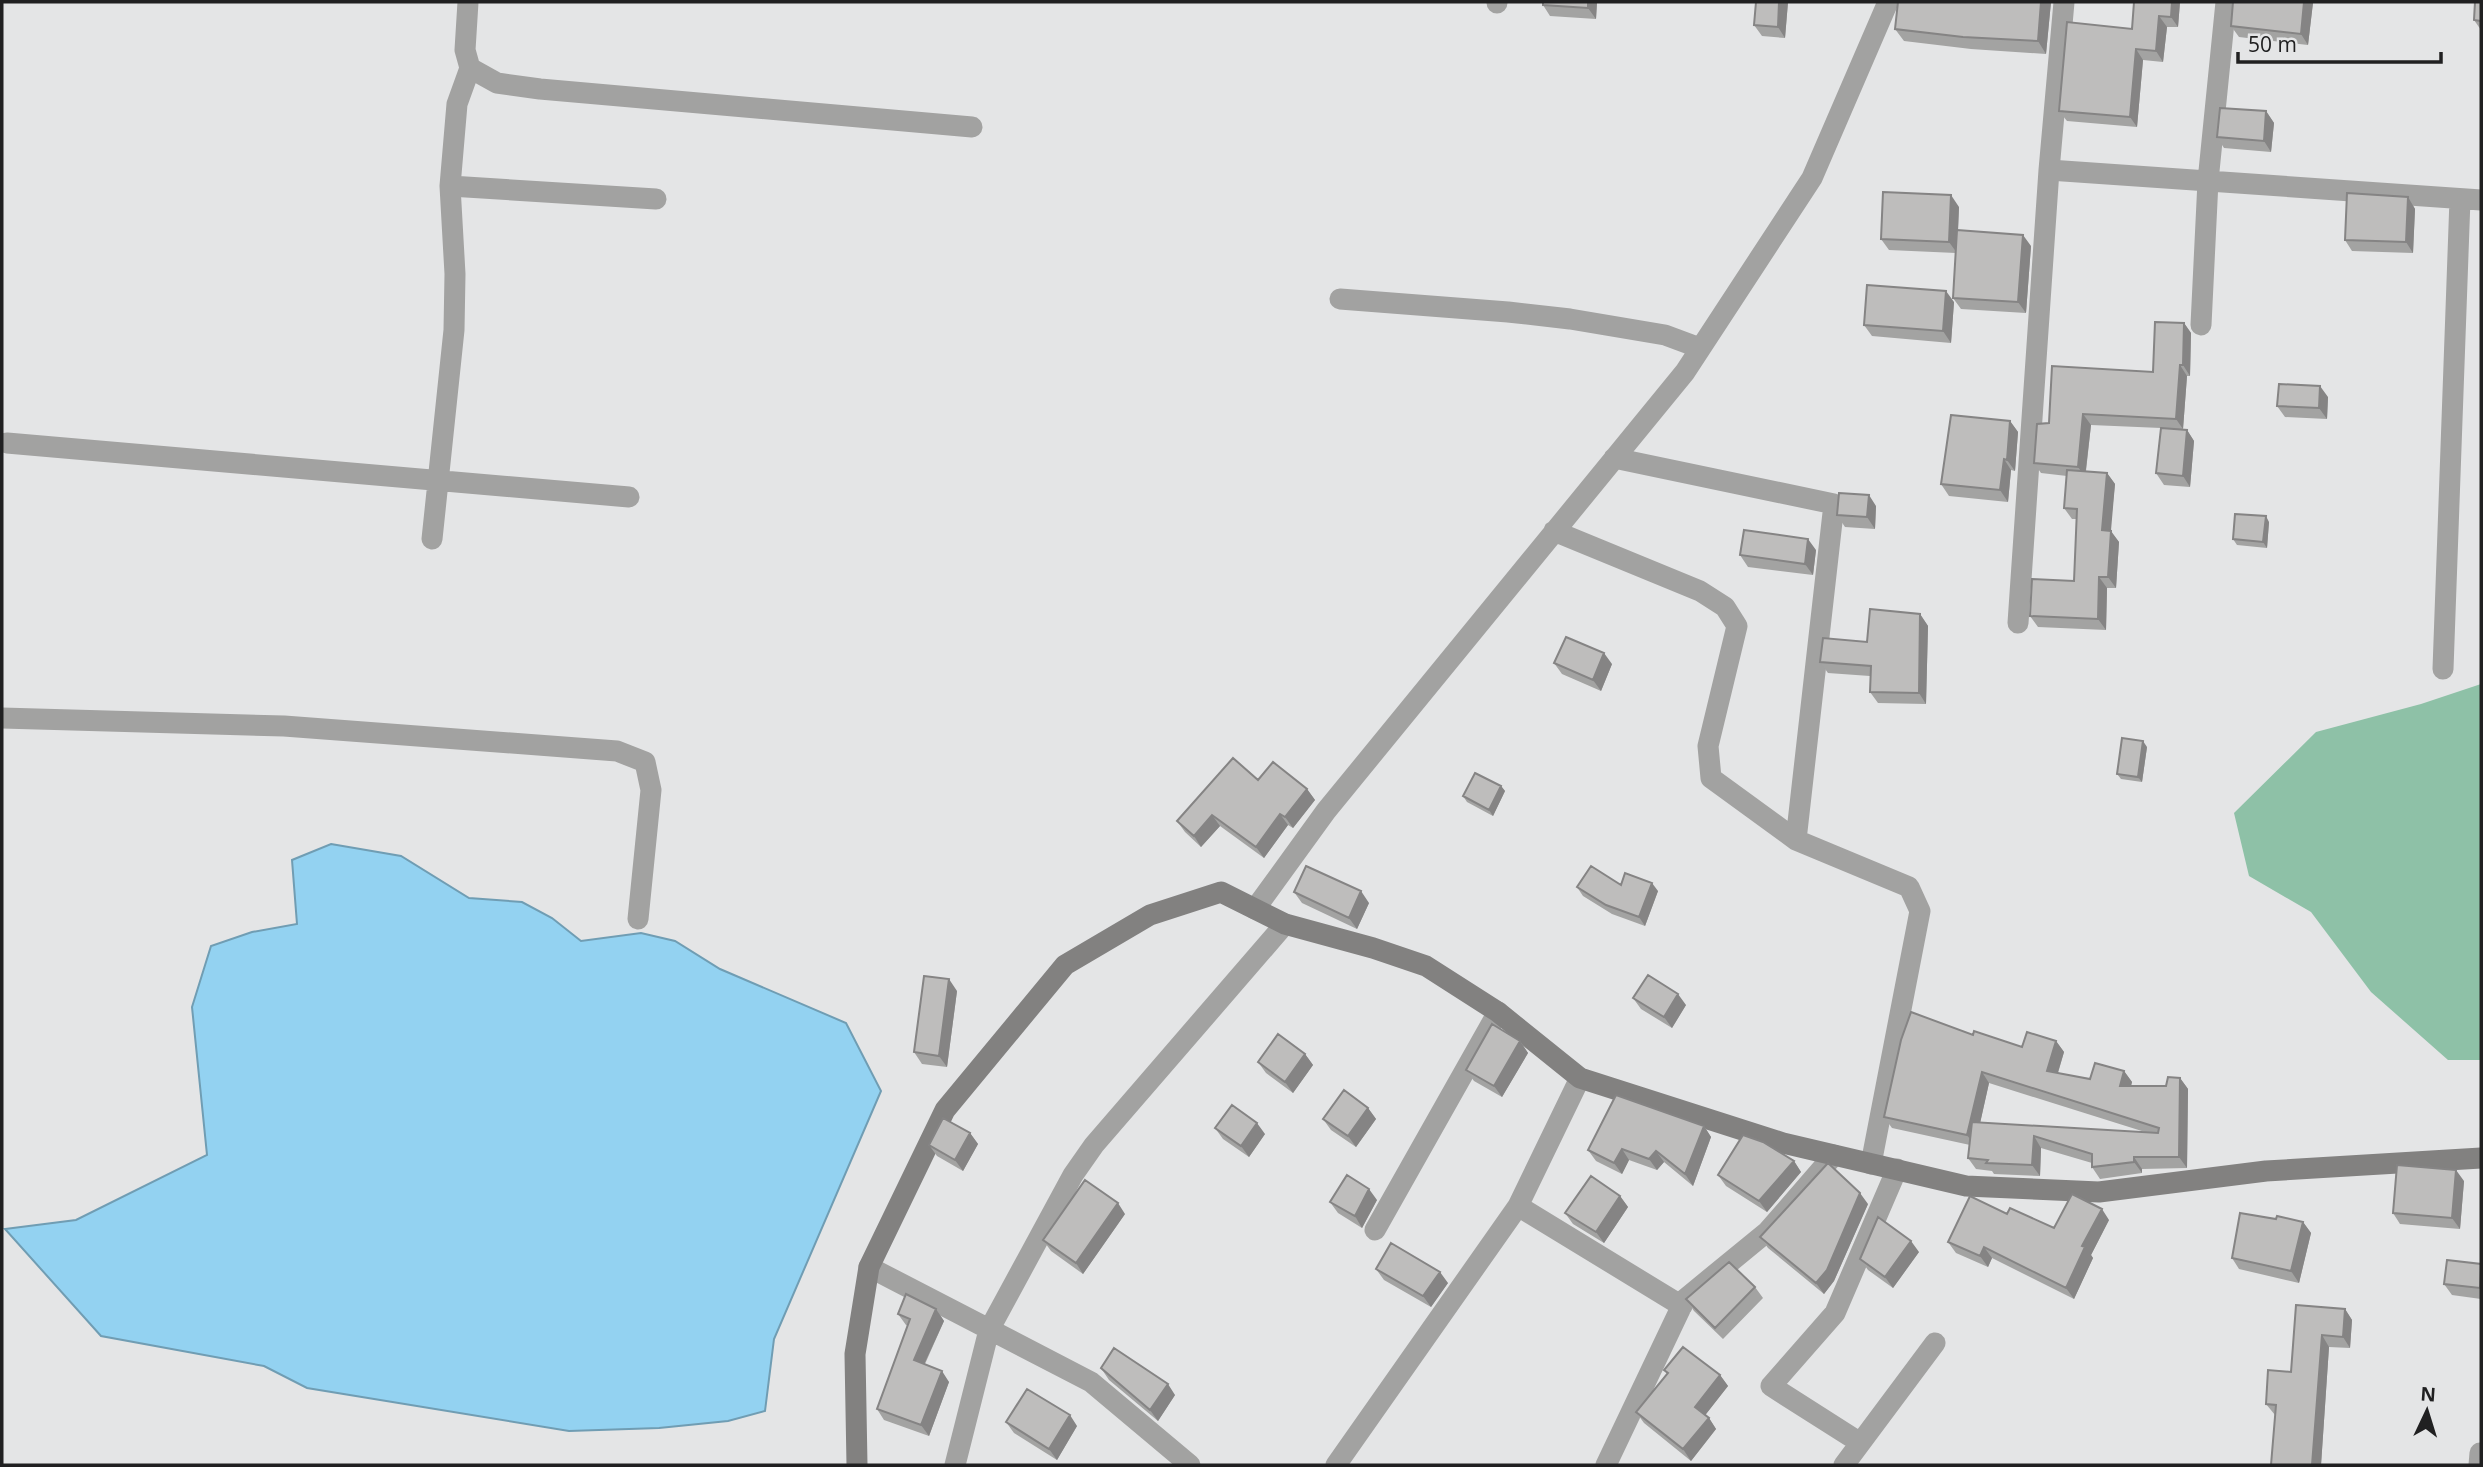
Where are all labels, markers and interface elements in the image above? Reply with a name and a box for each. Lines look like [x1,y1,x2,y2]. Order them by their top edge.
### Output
scale bar [2238,21,2441,65]
text: 50 m [2248,30,2297,58]
north arrow [2392,1376,2462,1446]
text: N [2420,1381,2437,1408]

